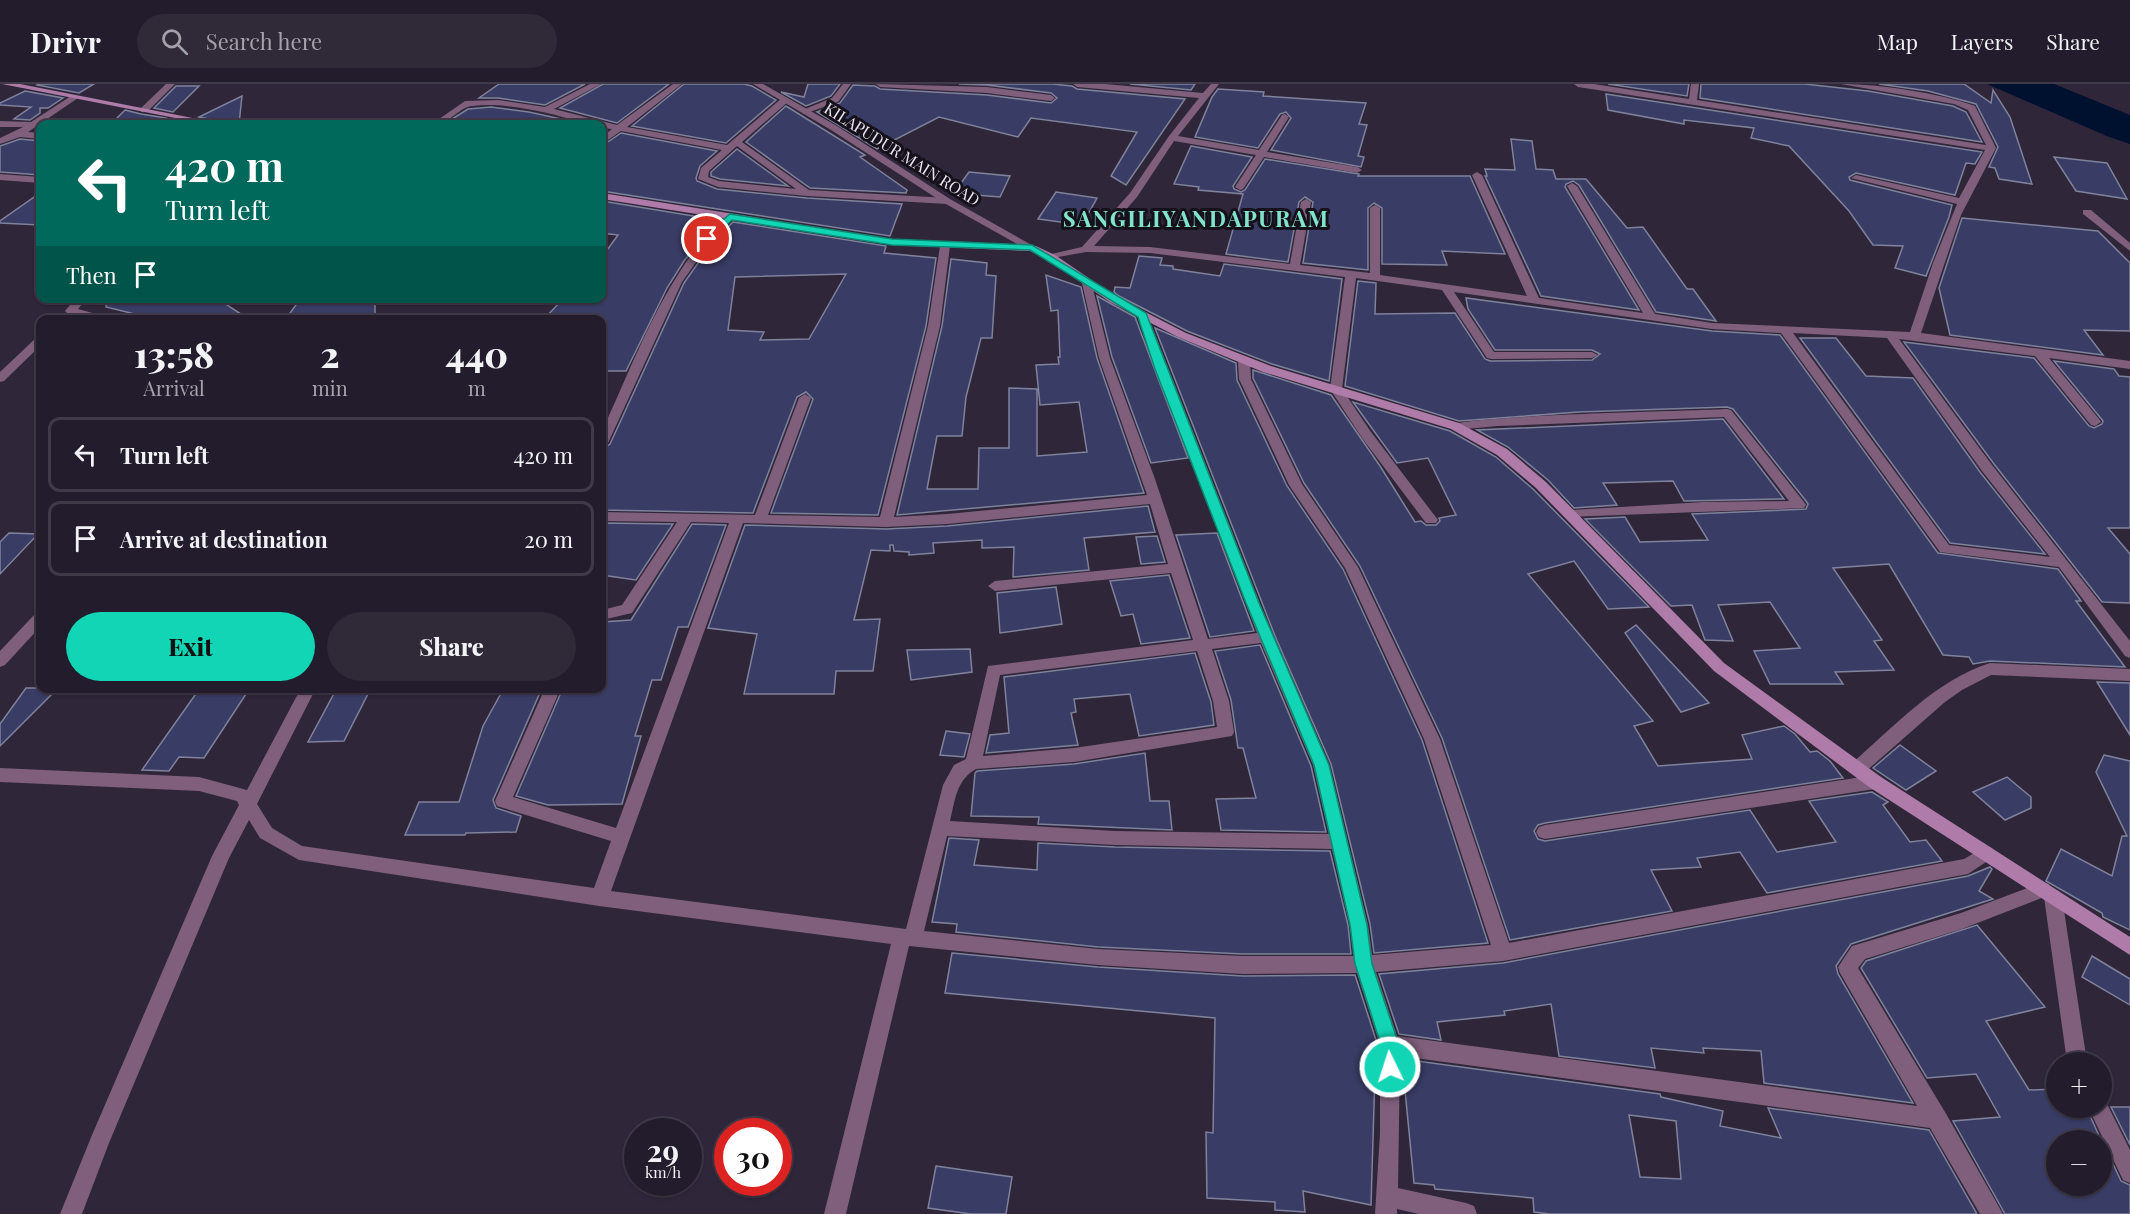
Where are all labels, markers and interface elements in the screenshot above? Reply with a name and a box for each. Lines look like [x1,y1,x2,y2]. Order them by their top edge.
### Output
search box [137,14,557,68]
text: Drivr [30,23,101,60]
icon: search [158,25,191,58]
text: Search here [206,26,322,56]
text: Map [1877,27,1918,55]
text: Layers [1951,27,2013,55]
text: Share [2046,27,2100,55]
street label: KILAPUDUR MAIN ROAD [821,97,984,210]
text: 420 m [165,137,284,193]
icon: left [66,144,144,222]
text: Turn left [165,191,269,227]
district label: SANGILIYANDAPURAM [1063,203,1329,233]
pin [681,213,732,264]
icon: arrive [690,222,723,255]
icon: arrive [129,258,162,291]
text: Then [66,260,117,290]
text: 13:58 [134,329,214,377]
text: 2 [320,329,340,377]
text: 440 [446,329,508,377]
text: Arrival [143,374,205,401]
text: min [312,374,348,401]
text: m [468,374,486,401]
icon: left [69,438,102,471]
text: Turn left [120,440,209,470]
text: 420 m [513,440,573,470]
icon: arrive [69,522,102,555]
text: Arrive at destination [120,524,328,554]
text: 20 m [524,524,573,554]
button: Exit [66,612,315,681]
button: Share [327,612,576,681]
position arrow [1358,1035,1422,1099]
map controls [2046,1052,2112,1196]
button: + [2046,1052,2112,1118]
speed limit sign: 30 [714,1118,792,1196]
text: 29 [647,1130,679,1170]
button: − [2046,1130,2112,1196]
text: km/h [645,1162,681,1182]

